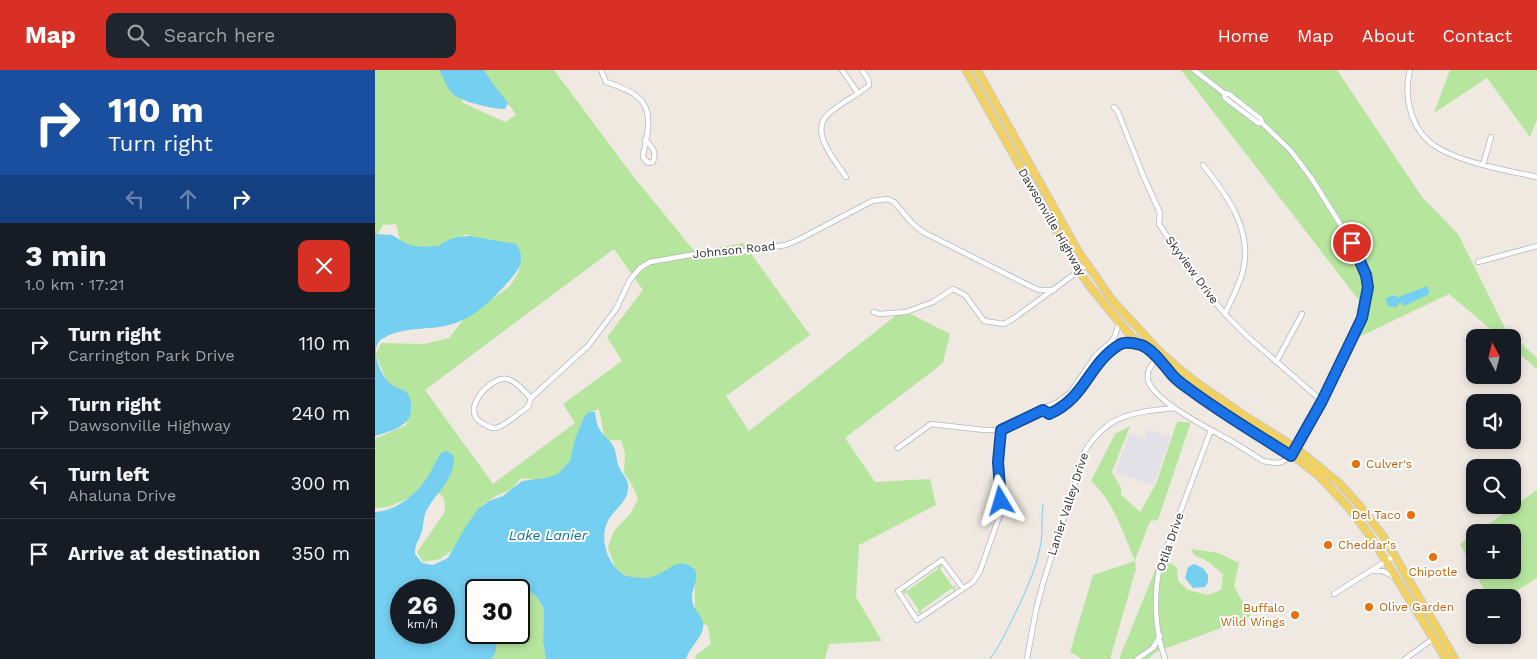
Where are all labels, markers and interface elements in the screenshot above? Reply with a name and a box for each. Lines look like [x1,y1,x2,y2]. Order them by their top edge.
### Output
search box [106,13,456,58]
text: Map [25,21,76,49]
icon: search [124,21,152,49]
text: Search here [164,24,275,47]
text: Home [1218,25,1269,46]
text: Map [1297,25,1334,46]
text: About [1362,25,1414,46]
text: Contact [1442,25,1512,46]
text: 110 m [108,89,204,131]
icon: right [25,90,90,155]
text: Turn right [108,131,213,156]
street label: Dawsonville Highway [1015,166,1089,279]
icon: left [121,185,149,213]
icon: ahead [174,185,202,213]
icon: right [227,185,255,213]
pin [1331,222,1373,264]
icon: arrive [1338,229,1366,257]
street label: Skyview Drive [1163,233,1221,307]
text: 3 min [25,238,107,273]
street label: Johnson Road [692,239,776,261]
button: close [298,240,350,292]
text: 1.0 km · 17:21 [25,275,125,294]
text: Turn right [68,323,161,346]
north arrow [1466,329,1521,384]
map controls [1466,329,1521,644]
icon: right [25,330,53,358]
text: 110 m [299,332,350,355]
text: Carrington Park Drive [68,346,235,365]
text: Turn right [68,393,161,416]
button: sound [1466,394,1521,449]
icon: right [25,400,53,428]
text: 240 m [291,402,350,425]
text: Dawsonville Highway [68,416,231,435]
street label: Lanier Valley Drive [1045,451,1091,557]
place label: Culver's [1366,457,1412,471]
marker: Culver's [1350,458,1362,470]
button: search [1466,459,1521,514]
text: Turn left [68,463,149,486]
icon: left [25,470,53,498]
text: 300 m [291,472,350,495]
position arrow [974,474,1026,526]
text: Ahaluna Drive [68,486,176,505]
place label: Del Taco [1352,508,1401,522]
marker: Del Taco [1405,509,1417,521]
street label: Otila Drive [1153,511,1187,573]
button: + [1466,524,1521,579]
water label: Lake Lanier [509,527,588,543]
place label: Cheddar's [1338,538,1396,552]
marker: Cheddar's [1322,539,1334,551]
icon: arrive [25,540,53,568]
text: Arrive at destination [68,542,260,565]
text: 350 m [291,542,350,565]
marker: Chipotle [1427,551,1439,563]
place label: Chipotle [1408,565,1458,579]
speed limit sign: 30 [465,579,530,644]
button: − [1466,589,1521,644]
text: 26 [407,591,438,620]
place label: Olive Garden [1379,600,1454,614]
place label: Buffalo Wild Wings [1220,601,1285,629]
marker: Olive Garden [1363,601,1375,613]
marker: Buffalo Wild Wings [1289,609,1301,621]
text: km/h [407,617,438,631]

